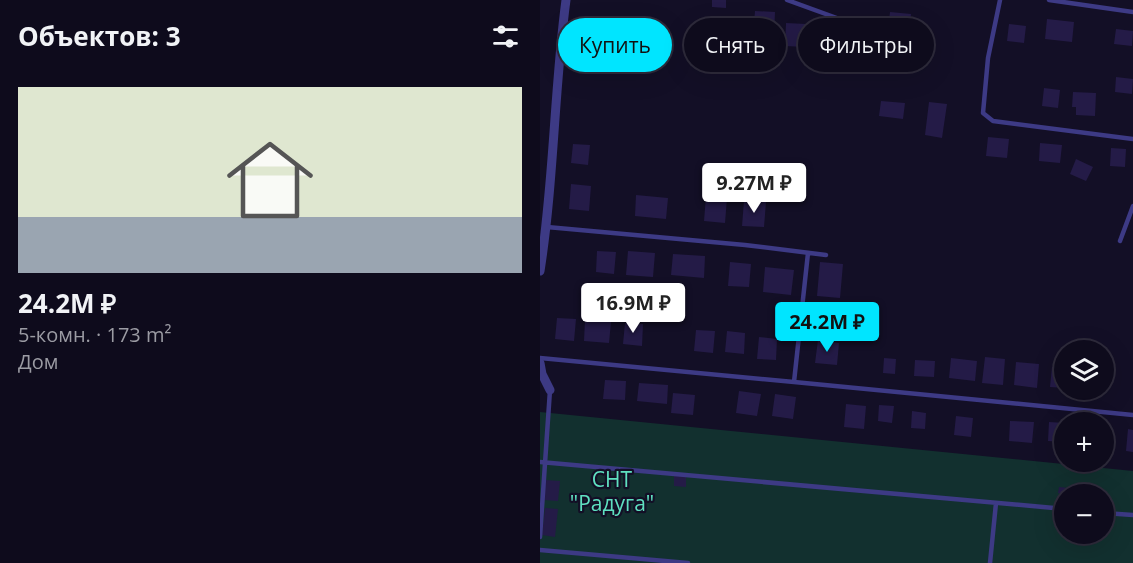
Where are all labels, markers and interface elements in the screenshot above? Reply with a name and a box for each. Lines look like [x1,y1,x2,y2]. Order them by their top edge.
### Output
text: Объектов: 3 [18,18,181,54]
chip: Купить [558,18,672,72]
chip: Снять [684,18,786,72]
chip: Фильтры [798,18,934,72]
icon: filters [489,20,522,53]
icon: home [216,126,324,234]
pin: 9.27M ₽ [699,163,809,214]
text: 9.27M ₽ [716,169,792,196]
pin: 16.9M ₽ [578,283,688,334]
text: 24.2M ₽ [18,285,116,321]
text: 16.9M ₽ [595,289,671,316]
pin: 24.2M ₽ [772,302,882,353]
text: 24.2M ₽ [789,308,865,335]
text: 5-комн. · 173 m² [18,321,171,348]
map controls [1054,340,1114,544]
button: layers [1054,340,1114,400]
text: Дом [18,348,58,375]
button: + [1054,412,1114,472]
park label: СНТ "Радуга" [570,465,654,517]
button: − [1054,484,1114,544]

